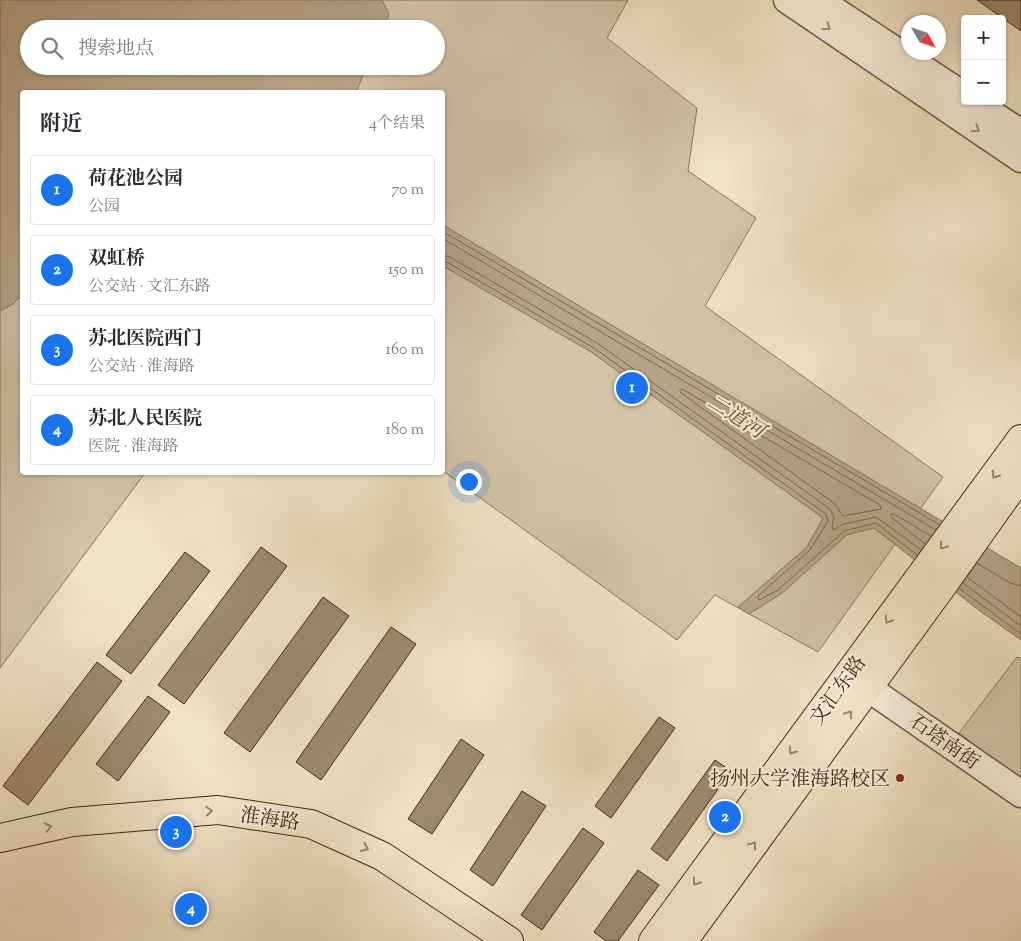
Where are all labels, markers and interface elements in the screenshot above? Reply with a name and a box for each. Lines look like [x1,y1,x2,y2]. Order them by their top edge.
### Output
north arrow [901,15,946,60]
map controls [961,15,1006,105]
button: + [961,15,1006,60]
search box [20,20,445,75]
one-way arrow [822,21,831,31]
icon: search [38,34,66,62]
text: 搜索地点 [78,36,154,63]
button: − [961,60,1006,105]
text: 附近 [40,110,82,140]
text: 4个结果 [369,113,425,136]
one-way arrow [970,123,980,132]
text: 荷花池公园 [88,166,183,193]
text: 1 [54,179,60,202]
text: 70 m [391,179,424,202]
text: 公园 [88,196,120,219]
text: 双虹桥 [88,246,145,273]
text: 2 [53,259,61,282]
text: 150 m [388,259,424,282]
text: 公交站 · 文汇东路 [88,276,211,299]
text: 苏北医院西门 [88,326,202,353]
text: 3 [54,339,60,362]
text: 160 m [386,339,424,362]
text: 公交站 · 淮海路 [88,356,195,379]
pin: 1 [616,369,648,407]
water label: 二道河 [700,388,773,449]
text: 苏北人民医院 [88,406,202,433]
text: 4 [53,419,61,442]
text: 180 m [385,419,424,442]
text: 医院 · 淮海路 [88,436,179,459]
your location [456,469,482,495]
one-way arrow [992,469,1001,479]
one-way arrow [940,540,949,550]
one-way arrow [885,614,894,624]
street label: 文汇东路 [804,651,874,732]
street label: 石塔南街 [902,708,985,778]
one-way arrow [843,710,852,720]
one-way arrow [789,745,798,755]
place label: 扬州大学淮海路校区 [710,766,890,795]
marker: 扬州大学淮海路校区 [894,772,906,784]
pin: 2 [709,798,741,836]
street label: 淮海路 [238,802,301,839]
one-way arrow [205,806,213,817]
pin: 3 [160,813,192,851]
one-way arrow [43,822,52,833]
one-way arrow [747,841,756,851]
one-way arrow [360,842,369,853]
one-way arrow [693,876,702,886]
pin: 4 [175,890,207,928]

